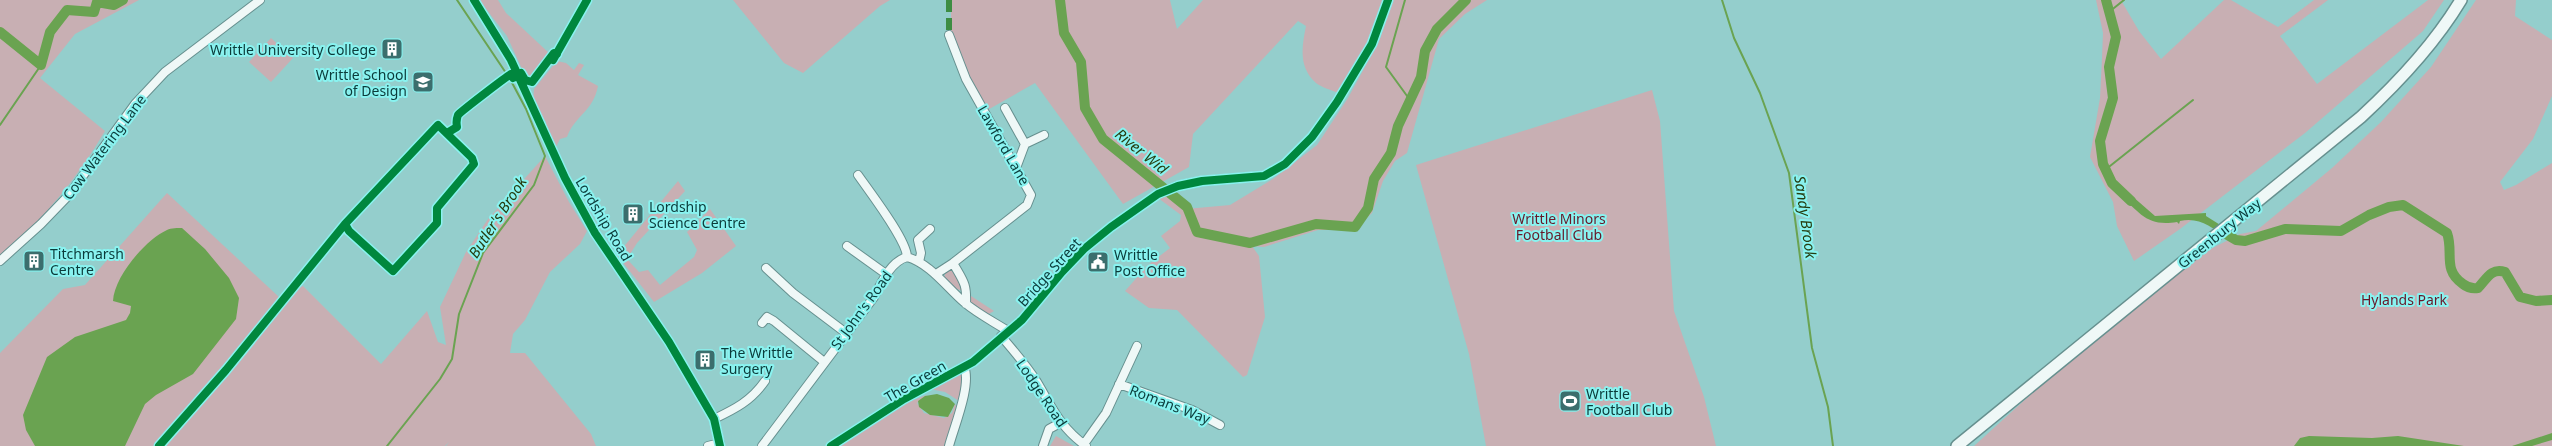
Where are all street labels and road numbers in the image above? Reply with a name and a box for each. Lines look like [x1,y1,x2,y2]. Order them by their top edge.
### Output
street label: Cow Watering Lane [58,90,150,204]
street label: Lawford Lane [974,102,1035,188]
street label: Lordship Road [571,173,637,265]
street label: Greenbury Way [2174,193,2265,272]
street label: Bridge Street [1013,234,1085,310]
street label: St John's Road [826,267,896,353]
street label: Lodge Road [1012,355,1072,431]
street label: The Green [881,356,949,406]
street label: Romans Way [1127,380,1214,428]

